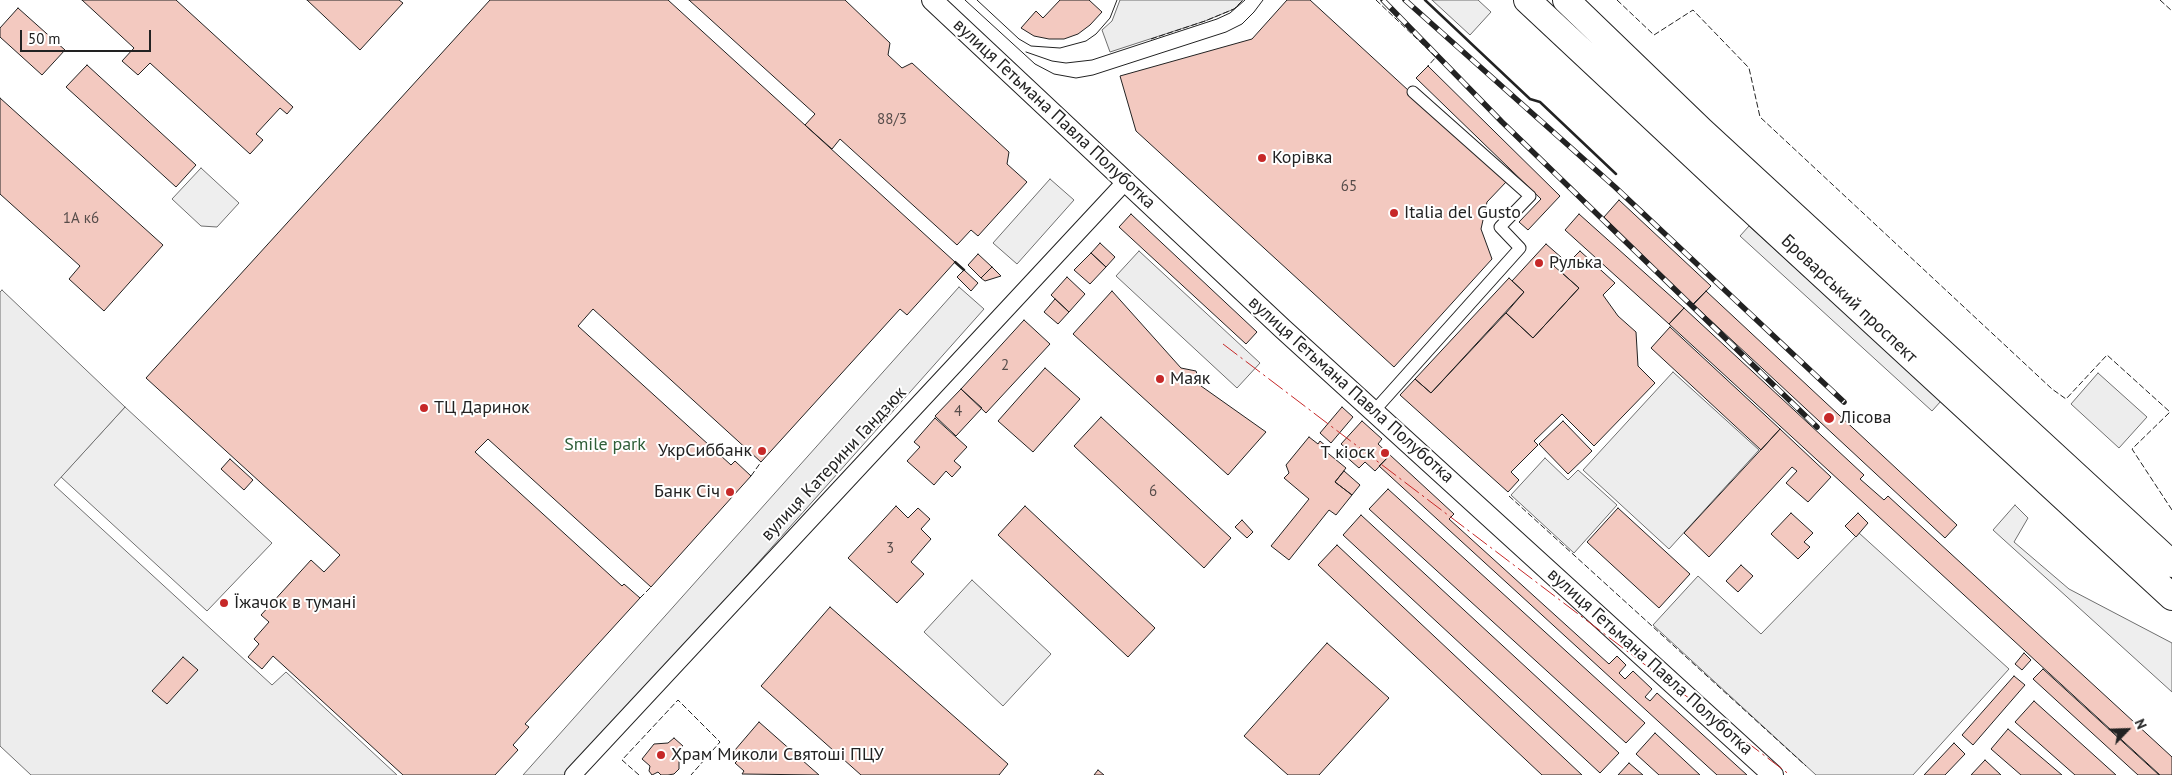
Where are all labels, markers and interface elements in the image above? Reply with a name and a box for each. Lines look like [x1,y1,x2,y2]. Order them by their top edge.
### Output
street label: вулиця Гетьмана Павла Полуботка [948,14,1160,214]
scale bar [22,20,154,52]
text: 50 m [28,29,61,48]
house number: 88/3 [877,111,907,129]
place label: Корівка [1272,147,1333,169]
marker: Корівка [1256,152,1268,164]
house number: 65 [1341,178,1357,196]
place label: Italia del Gusto [1404,202,1521,224]
marker: Italia del Gusto [1388,207,1400,219]
house number: 1А к6 [63,210,99,228]
street label: Броварський проспект [1776,230,1922,368]
place label: Рулька [1549,252,1602,274]
marker: Рулька [1533,257,1545,269]
street label: вулиця Гетьмана Павла Полуботка [1244,292,1458,488]
house number: 2 [1001,357,1009,375]
place label: Маяк [1170,368,1210,390]
marker: Маяк [1154,373,1166,385]
street label: вулиця Катерини Гандзюк [757,382,911,546]
place label: ТЦ Даринок [434,397,530,419]
marker: ТЦ Даринок [418,402,430,414]
house number: 4 [954,403,962,421]
place label: Лісова [1840,407,1891,429]
marker: Лісова [1822,411,1836,425]
park label: Smile park [564,434,646,456]
place label: УкрСиббанк [658,440,752,462]
place label: Т кіоск [1320,442,1375,464]
marker: УкрСиббанк [756,445,768,457]
marker: Т кіоск [1379,447,1391,459]
place label: Банк Січ [654,481,720,503]
house number: 6 [1149,483,1157,501]
marker: Банк Січ [724,486,736,498]
house number: 3 [886,540,894,558]
street label: вулиця Гетьмана Павла Полуботка [1543,564,1757,760]
place label: Їжачок в тумані [234,592,356,614]
marker: Їжачок в тумані [218,597,230,609]
north arrow [2102,705,2152,755]
text: N [2131,716,2151,732]
place label: Храм Миколи Святоші ПЦУ [671,744,884,766]
marker: Храм Миколи Святоші ПЦУ [655,749,667,761]

